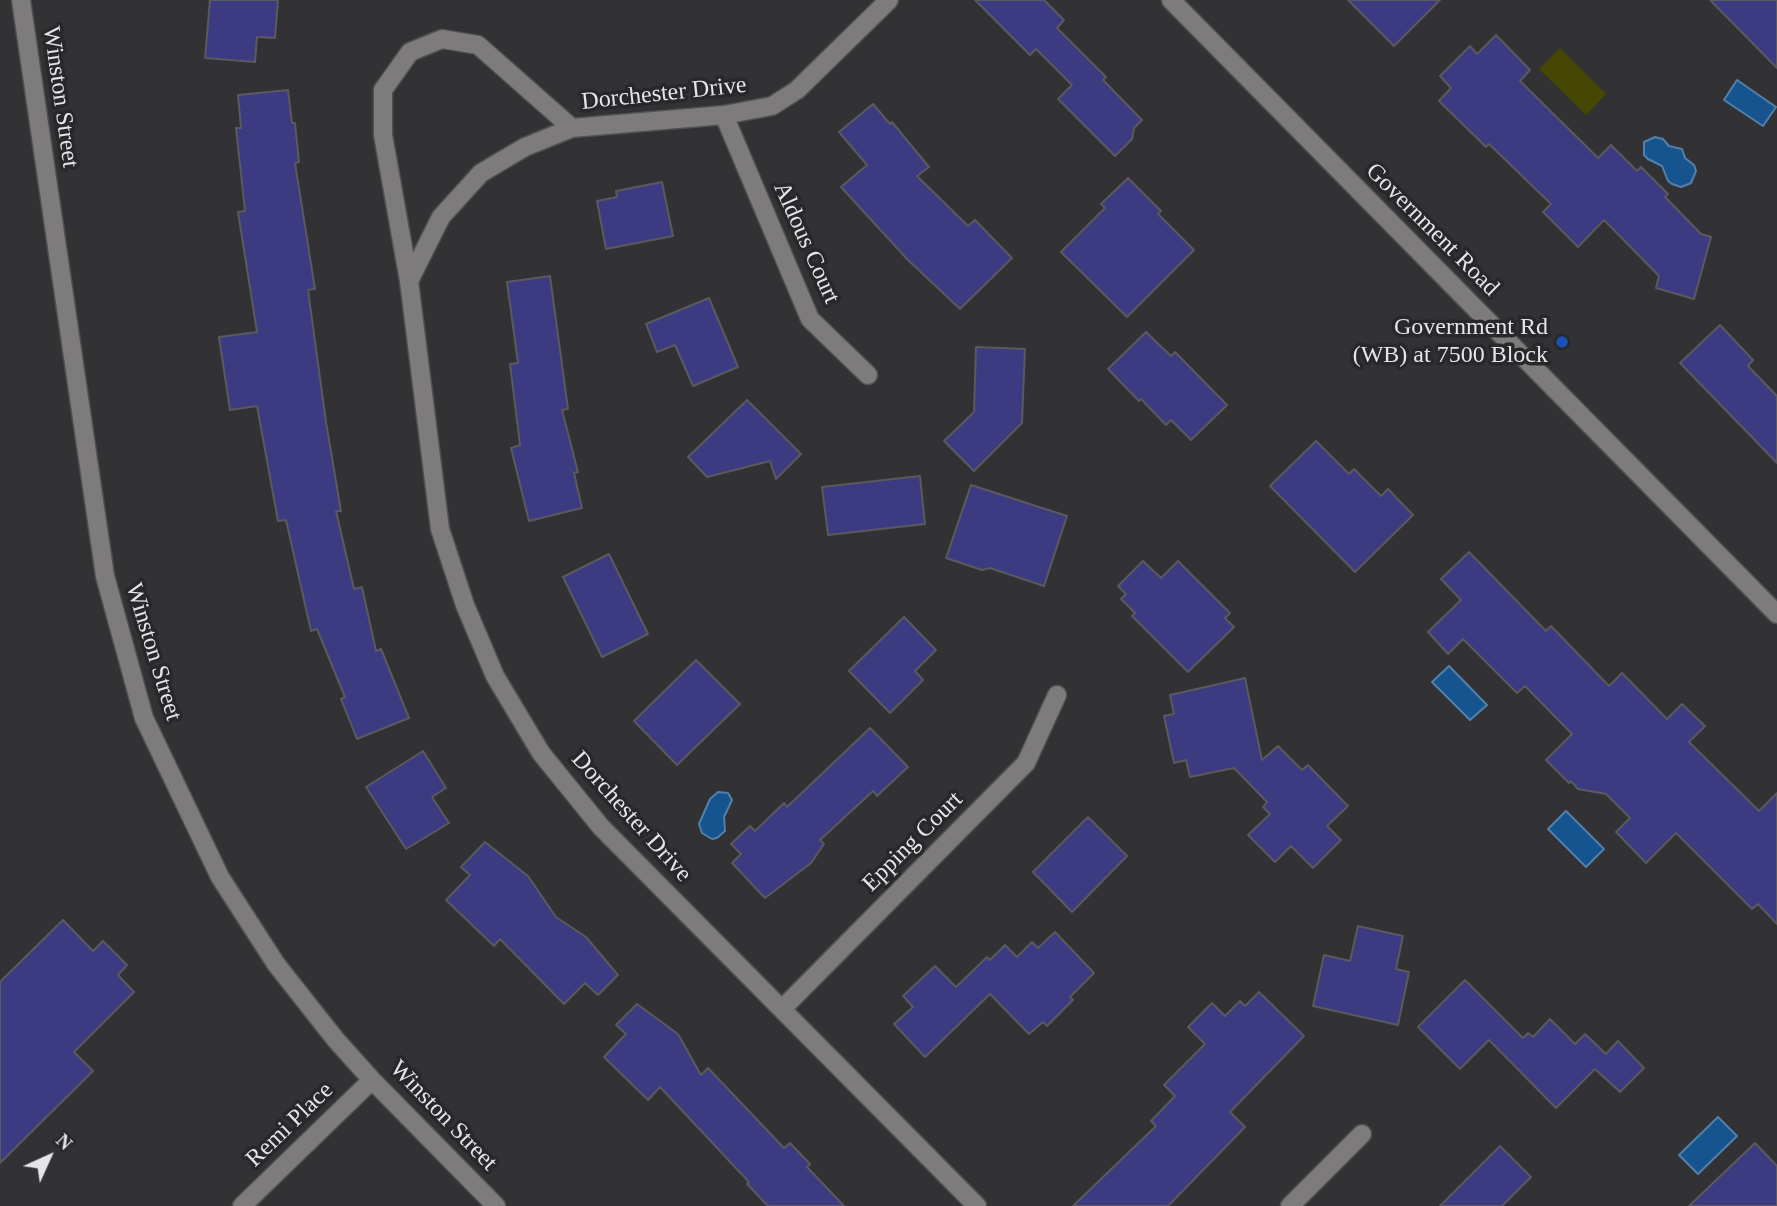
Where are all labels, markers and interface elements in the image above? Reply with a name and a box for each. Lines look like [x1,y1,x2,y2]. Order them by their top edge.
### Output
street label: Winston Street [36,25,84,169]
street label: Dorchester Drive [580,71,748,117]
street label: Government Road [1359,157,1505,303]
street label: Aldous Court [766,178,846,308]
place label: Government Rd (WB) at 7500 Block [1353,314,1548,370]
marker: Government Rd (WB) at 7500 Block [1554,334,1570,350]
street label: Winston Street [118,580,188,724]
street label: Dorchester Drive [565,746,697,888]
street label: Epping Court [857,786,969,898]
street label: Winston Street [383,1055,503,1177]
street label: Remi Place [240,1076,340,1174]
north arrow [14,1122,84,1192]
text: N [52,1130,76,1154]

